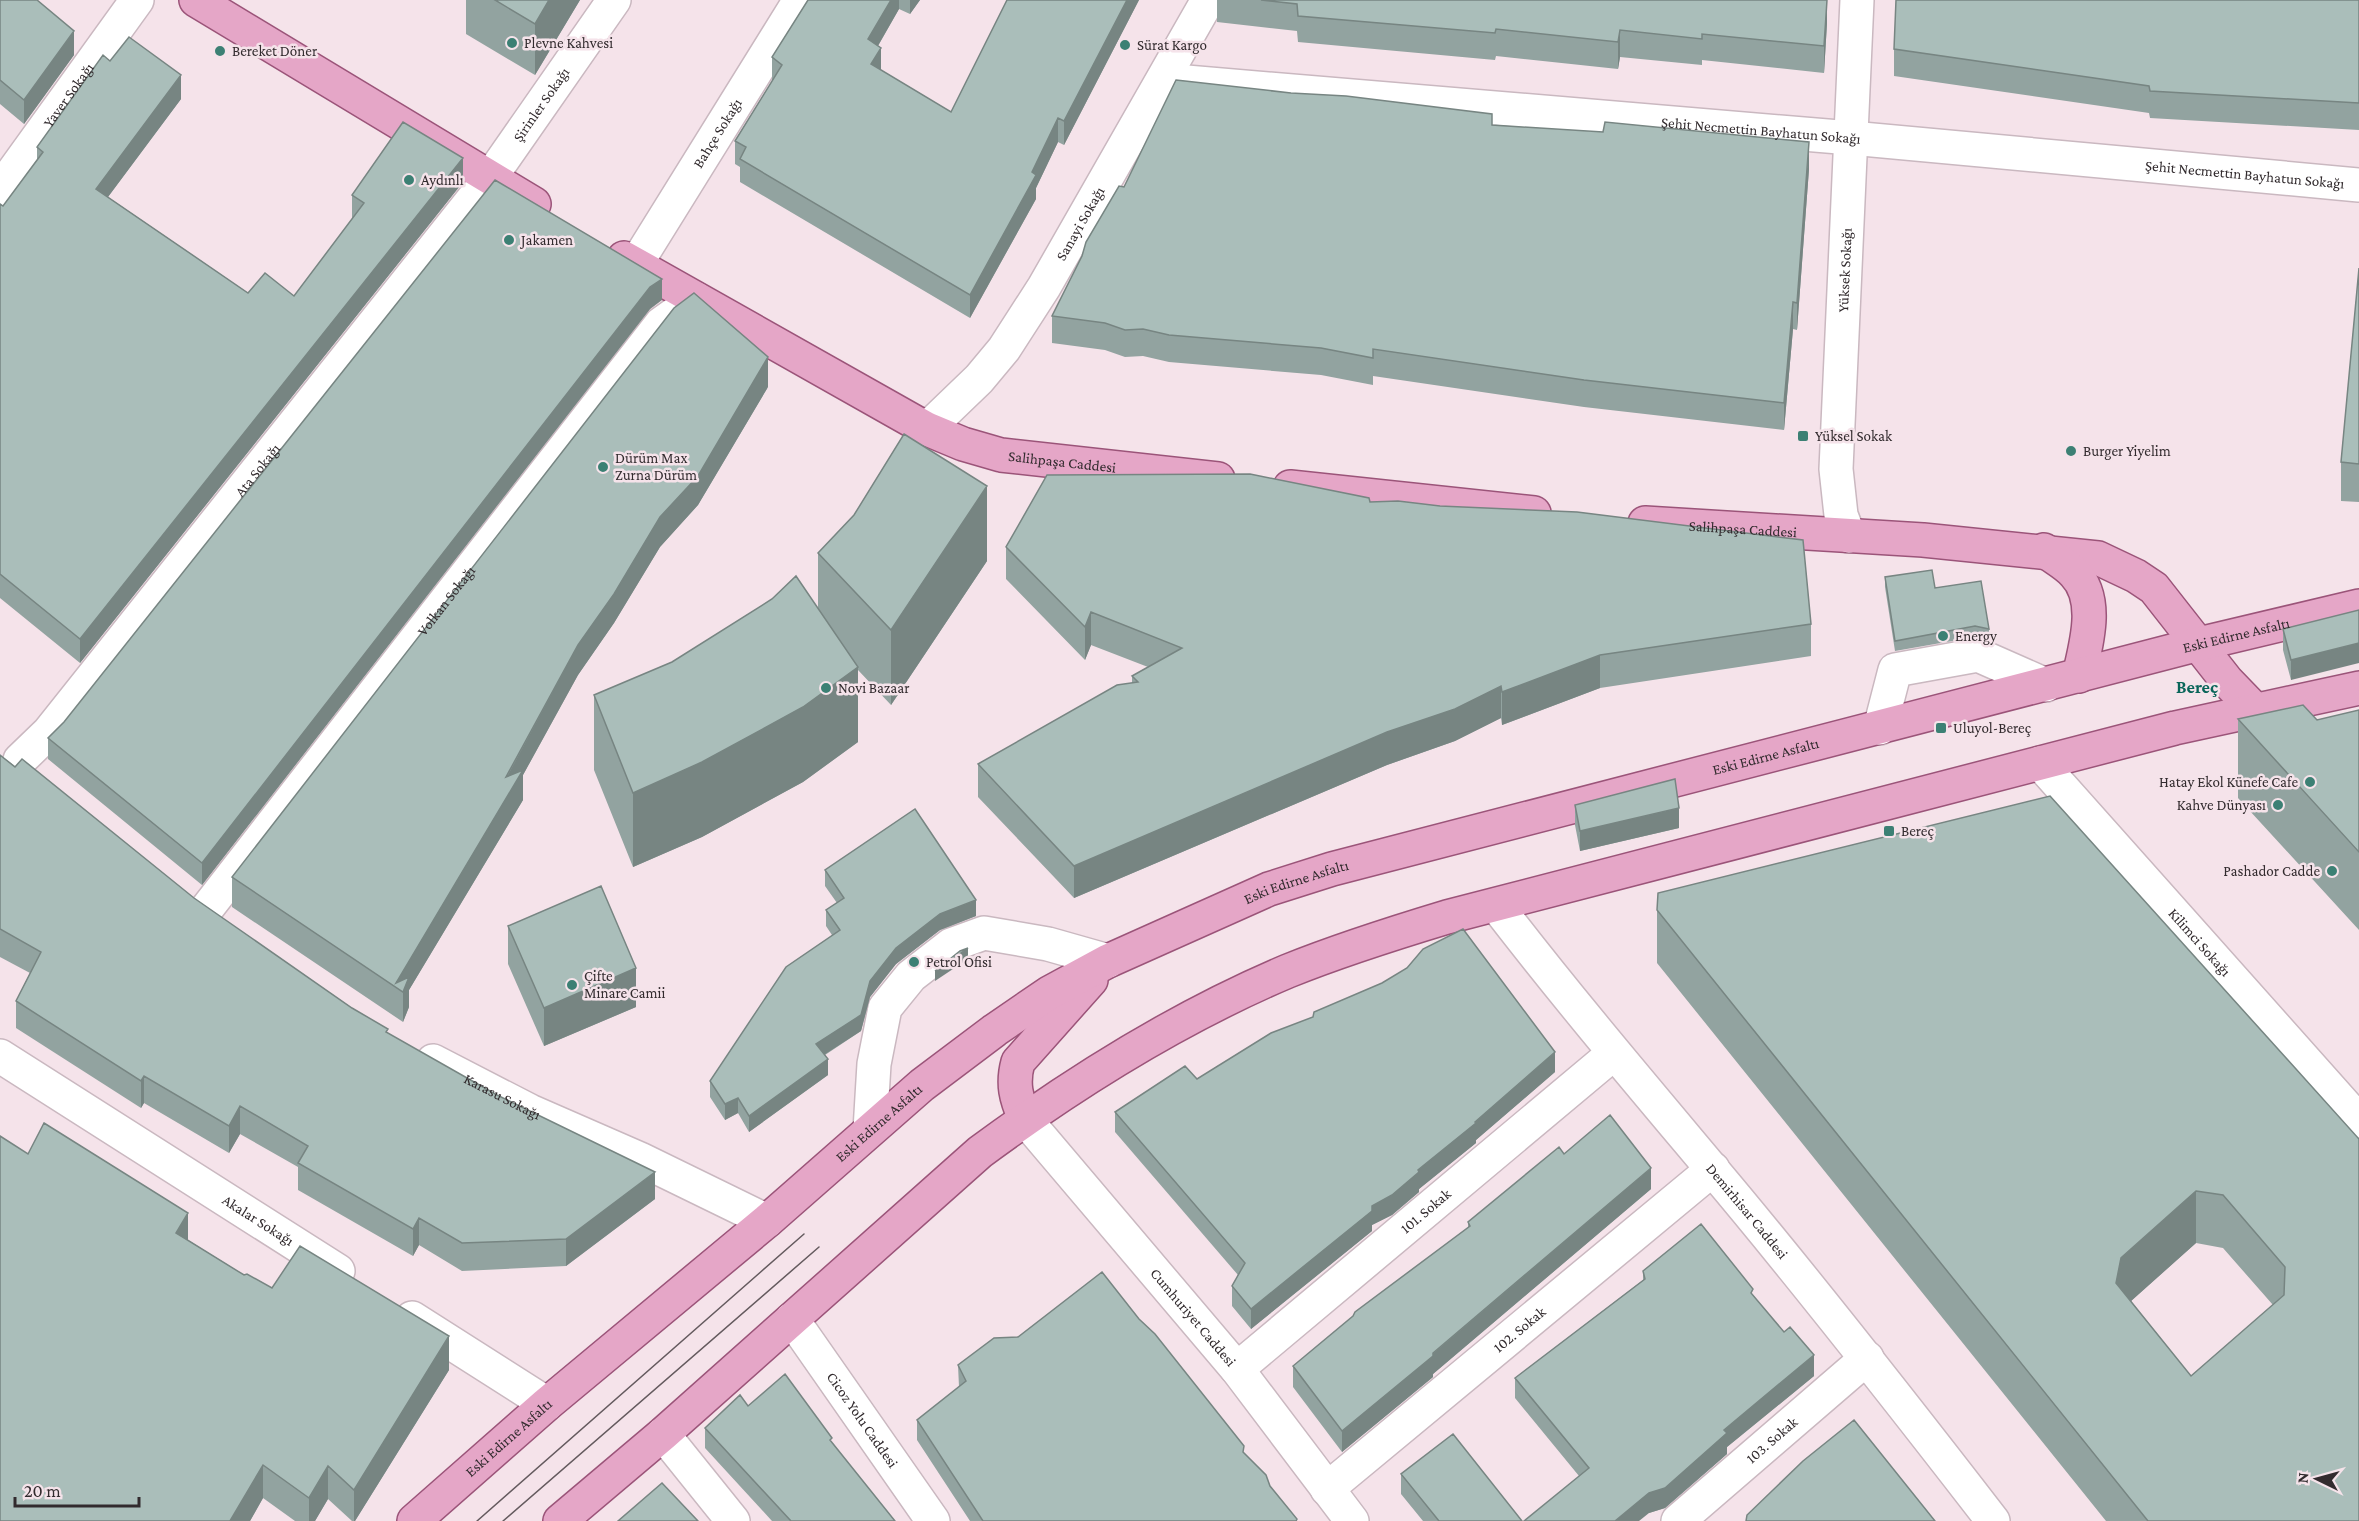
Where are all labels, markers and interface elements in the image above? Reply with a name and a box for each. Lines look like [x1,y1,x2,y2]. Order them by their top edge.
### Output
place label: Plevne Kahvesi [524,35,613,51]
marker: Plevne Kahvesi [505,36,519,50]
place label: Sürat Kargo [1137,37,1207,54]
marker: Sürat Kargo [1118,38,1132,52]
place label: Bereket Döner [232,43,318,59]
marker: Bereket Döner [213,44,227,58]
street label: Yaver Sokağı [40,60,97,130]
street label: Şirinler Sokağı [510,64,573,145]
street label: Bahçe Sokağı [690,96,745,171]
street label: Şehit Necmettin Bayhatun Sokağı [1660,114,1861,147]
street label: Şehit Necmettin Bayhatun Sokağı [2144,157,2345,192]
place label: Aydınlı [421,172,464,189]
marker: Aydınlı [402,173,416,187]
street label: Sanayi Sokağı [1053,184,1108,263]
street label: Yüksek Sokağı [1835,227,1856,313]
place label: Jakamen [519,232,573,249]
marker: Jakamen [502,233,516,247]
place label: Yüksel Sokak [1815,428,1893,444]
marker: Yüksel Sokak [1796,429,1810,443]
street label: Ata Sokağı [232,441,283,500]
place label: Burger Yiyelim [2083,443,2171,460]
marker: Burger Yiyelim [2064,444,2078,458]
street label: Salihpaşa Caddesi [1007,448,1117,476]
place label: Dürüm Max Zurna Dürüm [615,450,697,483]
marker: Dürüm Max Zurna Dürüm [596,460,610,474]
street label: Salihpaşa Caddesi [1688,518,1797,540]
street label: Volkan Sokağı [414,563,478,639]
street label: Eski Edirne Asfaltı [2181,615,2291,656]
place label: Energy [1955,628,1997,645]
marker: Energy [1936,629,1950,643]
district label: Bereç [2176,677,2218,697]
place label: Novi Bazaar [838,680,910,696]
marker: Novi Bazaar [819,681,833,695]
place label: Uluyol-Bereç [1953,720,2032,737]
marker: Uluyol-Bereç [1934,721,1948,735]
street label: Eski Edirne Asfaltı [1711,735,1821,778]
place label: Hatay Ekol Künefe Cafe [2159,774,2298,791]
marker: Hatay Ekol Künefe Cafe [2303,775,2317,789]
place label: Kahve Dünyası [2177,797,2266,814]
marker: Kahve Dünyası [2271,798,2285,812]
place label: Bereç [1901,823,1934,840]
marker: Bereç [1882,824,1896,838]
street label: Eski Edirne Asfaltı [1241,857,1350,907]
place label: Pashador Cadde [2223,863,2320,879]
marker: Pashador Cadde [2325,864,2339,878]
street label: Kilimci Sokağı [2165,905,2234,979]
place label: Petrol Ofisi [926,954,992,970]
marker: Petrol Ofisi [907,955,921,969]
place label: Çifte Minare Camii [584,968,665,1001]
marker: Çifte Minare Camii [565,978,579,992]
street label: Karasu Sokağı [461,1070,543,1123]
street label: Eski Edirne Asfaltı [832,1081,925,1165]
street label: Demirhisar Caddesi [1703,1160,1791,1262]
street label: 101. Sokak [1397,1185,1454,1237]
street label: Akalar Sokağı [220,1192,297,1249]
street label: Cumhuriyet Caddesi [1147,1265,1239,1370]
street label: 102. Sokak [1490,1303,1549,1356]
street label: Cicoz Yolu Caddesi [824,1369,901,1471]
street label: Eski Edirne Asfaltı [462,1396,555,1480]
street label: 103. Sokak [1743,1413,1801,1466]
north arrow [2287,1449,2347,1509]
scale bar [15,1470,140,1508]
text: N [2294,1471,2312,1484]
text: 20 m [24,1481,61,1501]

